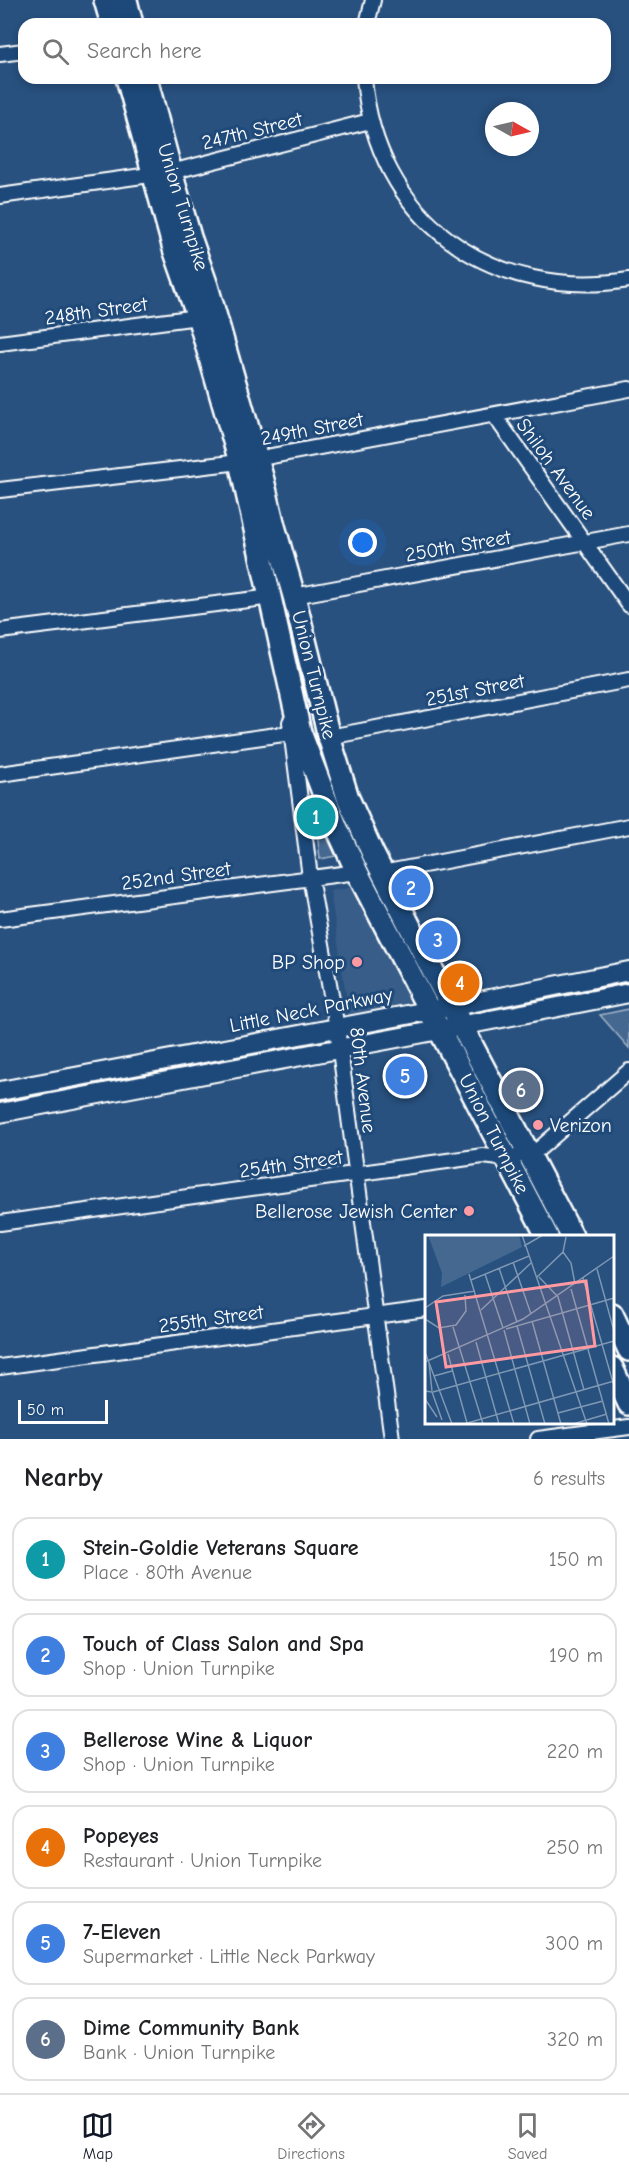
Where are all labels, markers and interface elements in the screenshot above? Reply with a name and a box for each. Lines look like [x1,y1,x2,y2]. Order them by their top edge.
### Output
search box [18,18,611,84]
icon: search [39,35,72,68]
text: Search here [87,38,202,64]
north arrow [485,102,539,156]
street label: 247th Street [199,107,306,155]
street label: Union Turnpike [153,141,213,273]
street label: 248th Street [43,292,150,330]
street label: 249th Street [259,408,366,450]
street label: Shiloh Avenue [512,414,600,524]
street label: 250th Street [403,525,514,567]
your location [348,528,377,557]
street label: Union Turnpike [287,608,341,742]
street label: 251st Street [424,669,528,711]
pin: 1 [296,794,336,840]
street label: 252nd Street [120,857,233,895]
pin: 2 [392,866,430,910]
pin: 3 [418,918,458,962]
place label: BP Shop [272,951,345,974]
marker: BP Shop [350,955,364,969]
pin: 4 [440,960,480,1006]
street label: Little Neck Parkway [228,983,394,1037]
street label: 80th Avenue [345,1026,381,1134]
pin: 5 [386,1054,424,1098]
pin: 6 [502,1068,540,1112]
street label: Union Turnpike [454,1070,534,1198]
place label: Verizon [550,1114,612,1137]
marker: Verizon [531,1118,545,1132]
street label: 254th Street [238,1145,345,1183]
place label: Bellerose Jewish Center [255,1200,457,1223]
marker: Bellerose Jewish Center [462,1204,476,1218]
inset map [425,1235,614,1424]
street label: 255th Street [157,1300,266,1338]
scale bar [18,1397,108,1424]
text: 50 m [27,1401,64,1419]
text: Nearby [24,1463,103,1493]
text: 6 results [533,1467,605,1490]
text: Stein-Goldie Veterans Square [83,1535,359,1561]
text: 1 [42,1548,49,1571]
text: 150 m [549,1548,603,1571]
text: Place · 80th Avenue [83,1561,252,1584]
text: Touch of Class Salon and Spa [83,1631,364,1657]
text: 2 [41,1644,50,1667]
text: 190 m [549,1644,603,1667]
text: Shop · Union Turnpike [83,1657,275,1680]
text: Bellerose Wine & Liquor [83,1727,312,1753]
text: 3 [41,1740,50,1763]
text: 220 m [547,1740,603,1763]
text: Shop · Union Turnpike [83,1753,275,1776]
text: Popeyes [83,1823,159,1849]
text: 4 [41,1836,50,1859]
text: 250 m [546,1836,603,1859]
text: Restaurant · Union Turnpike [83,1849,322,1872]
text: 7-Eleven [83,1919,161,1945]
text: 5 [40,1932,51,1955]
text: 300 m [545,1932,603,1955]
text: Supermarket · Little Neck Parkway [83,1945,375,1968]
text: Dime Community Bank [83,2015,299,2041]
text: 6 [40,2028,51,2051]
text: 320 m [547,2028,603,2051]
text: Bank · Union Turnpike [83,2041,275,2064]
tab: Map [81,2109,114,2163]
tab: Directions [277,2109,345,2163]
tab: Saved [508,2109,548,2163]

